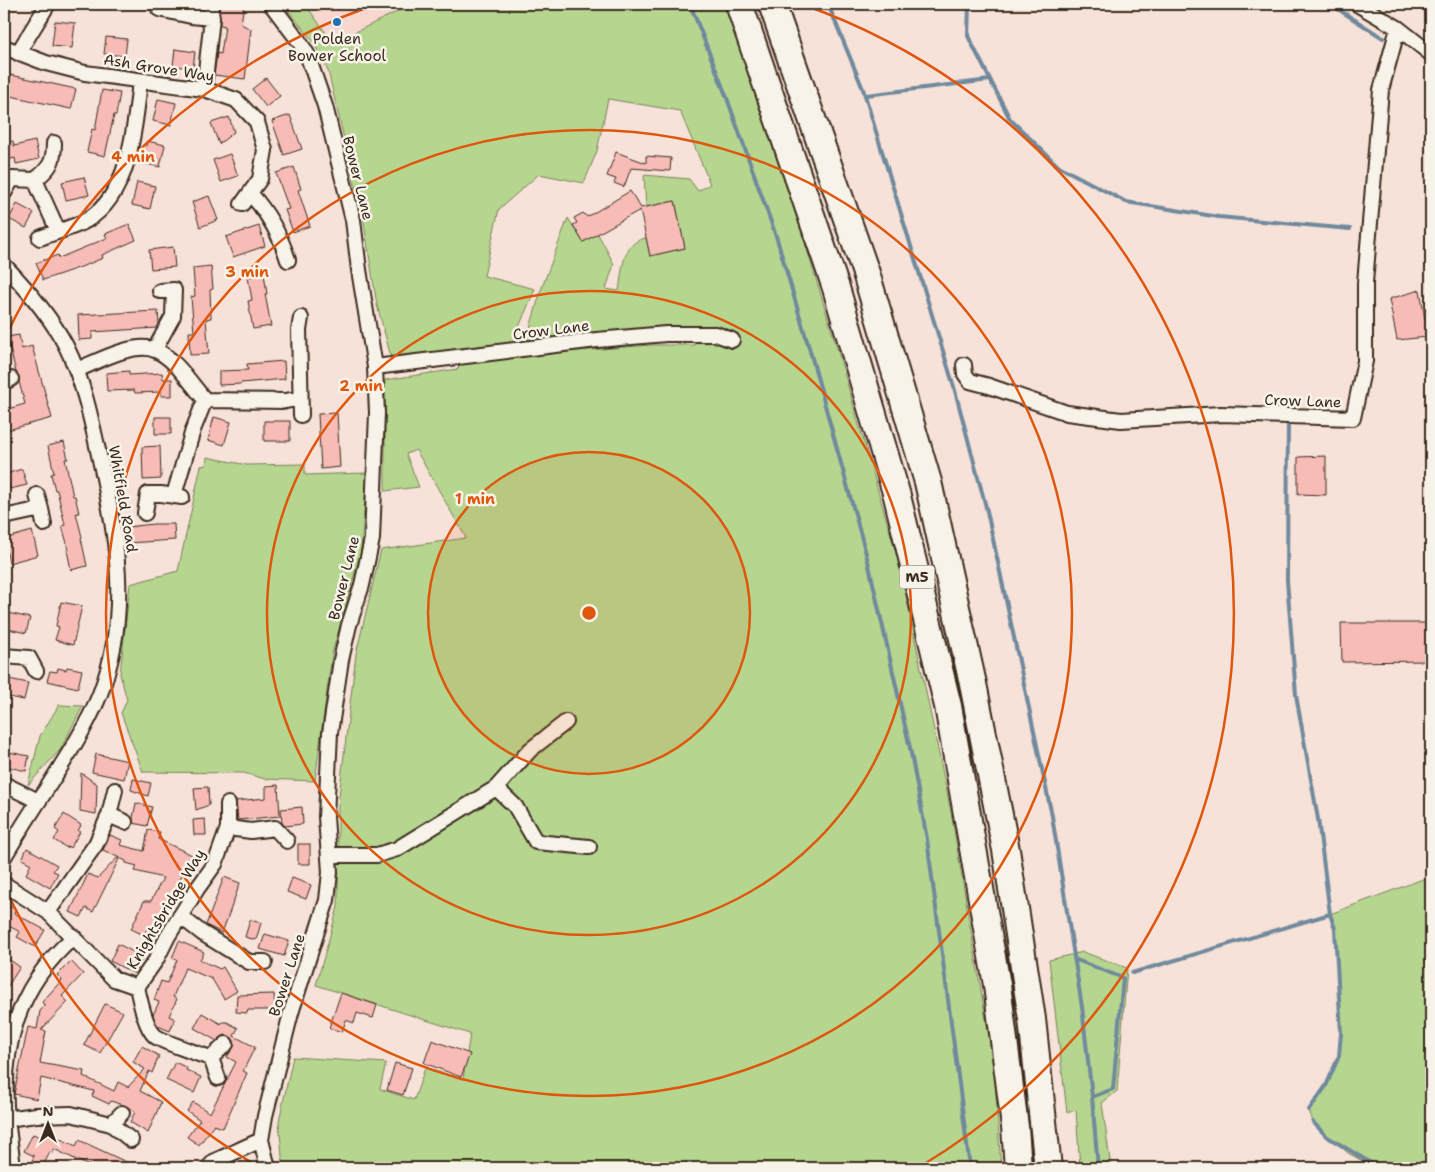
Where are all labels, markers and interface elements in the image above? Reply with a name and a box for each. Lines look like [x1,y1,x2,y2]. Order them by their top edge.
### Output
marker: Polden Bower School [331,16,343,28]
place label: Polden Bower School [288,29,387,66]
street label: Ash Grove Way [102,49,216,87]
street label: Bower Lane [338,134,378,222]
text: 4 min [111,147,155,167]
text: 3 min [225,262,269,282]
street label: Crow Lane [512,315,590,345]
text: 2 min [339,376,383,396]
street label: Crow Lane [1264,390,1342,412]
street label: Whitfield Road [104,444,142,555]
text: 1 min [455,489,495,509]
street label: Bower Lane [324,534,364,622]
road number: M5 [900,566,934,588]
centre of rings [580,604,598,622]
street label: Knightsbridge Way [122,845,210,973]
street label: Bower Lane [264,931,310,1019]
north arrow [22,1100,72,1150]
text: N [42,1102,54,1120]

